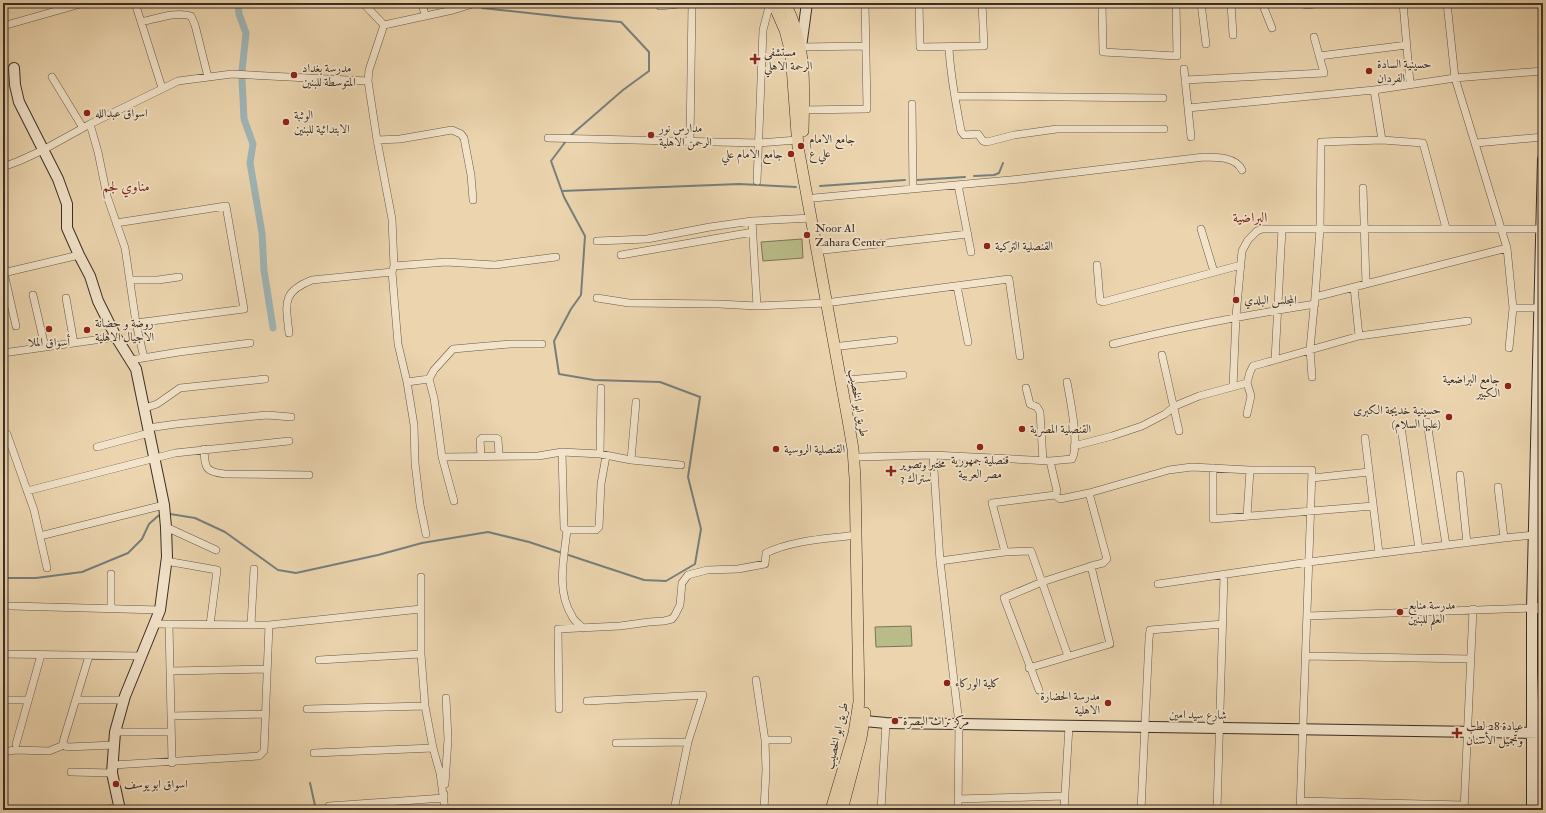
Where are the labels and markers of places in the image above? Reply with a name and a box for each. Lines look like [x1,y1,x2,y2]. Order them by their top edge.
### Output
place label: مستشفى الرحمة الاهلي [764,45,813,78]
marker: مستشفى الرحمة الاهلي [749,53,761,65]
place label: حسينية السادة الفردان [1377,57,1432,86]
place label: مدرسة بغداد المتوسطة للبنين [302,61,356,90]
marker: حسينية السادة الفردان [1364,66,1374,76]
marker: مدرسة بغداد المتوسطة للبنين [289,70,299,80]
place label: اسواق عبدالله [95,106,148,121]
marker: اسواق عبدالله [82,108,92,118]
place label: الوثبة الابتدائية للبنين [294,108,350,137]
marker: الوثبة الابتدائية للبنين [281,117,291,127]
place label: مدارس نور الرحمن الاهلية [658,121,712,151]
marker: مدارس نور الرحمن الاهلية [646,130,656,140]
place label: جامع الامام علي ع [809,132,855,165]
marker: جامع الامام علي ع [796,141,806,151]
place label: جامع الامام علي [722,147,783,166]
marker: جامع الامام علي [786,149,796,159]
place label: Noor Al Zahara Center [815,221,886,250]
marker: Noor Al Zahara Center [802,230,812,240]
place label: القنصلية التركية [995,239,1054,254]
marker: القنصلية التركية [982,241,992,251]
place label: المجلس البلدي [1244,293,1297,310]
marker: المجلس البلدي [1231,295,1241,305]
place label: روضة و حضانة الاجيال الاهلية [95,316,155,345]
marker: أسواق الملا [44,324,54,334]
marker: روضة و حضانة الاجيال الاهلية [82,325,92,335]
place label: أسواق الملا [28,334,70,350]
place label: جامع البراضعية الكبير [1443,372,1500,401]
marker: جامع البراضعية الكبير [1503,381,1513,391]
place label: حسينية خديجة الكبرى (عليها السلام) [1353,403,1441,435]
marker: حسينية خديجة الكبرى (عليها السلام) [1444,412,1454,422]
place label: القنصلية المصرية [1030,422,1092,437]
marker: القنصلية المصرية [1017,424,1027,434]
place label: القنصلية الروسية [784,442,845,457]
marker: قنصلية جمهورية مصر العربية [975,442,985,452]
marker: القنصلية الروسية [771,444,781,454]
place label: قنصلية جمهورية مصر العربية [951,453,1009,482]
place label: مختبر وتصوير ستراك 3 [898,457,947,486]
marker: مختبر وتصوير ستراك 3 [885,465,897,477]
place label: مدرسة منابع العلم للبنين [1408,598,1456,631]
marker: مدرسة منابع العلم للبنين [1395,607,1405,617]
place label: كلية الوركاء [955,676,1000,691]
marker: كلية الوركاء [942,678,952,688]
place label: مدرسة الحضارة الاهلية [1040,689,1100,718]
marker: مدرسة الحضارة الاهلية [1103,698,1113,708]
place label: مركز تراث البصرة [903,714,969,730]
marker: مركز تراث البصرة [890,716,900,726]
place label: عيادة 28 لطب وتجميل الأسنان [1466,719,1524,749]
marker: عيادة 28 لطب وتجميل الأسنان [1451,727,1463,739]
place label: اسواق ابو يوسف [124,777,188,792]
marker: اسواق ابو يوسف [111,779,121,789]

